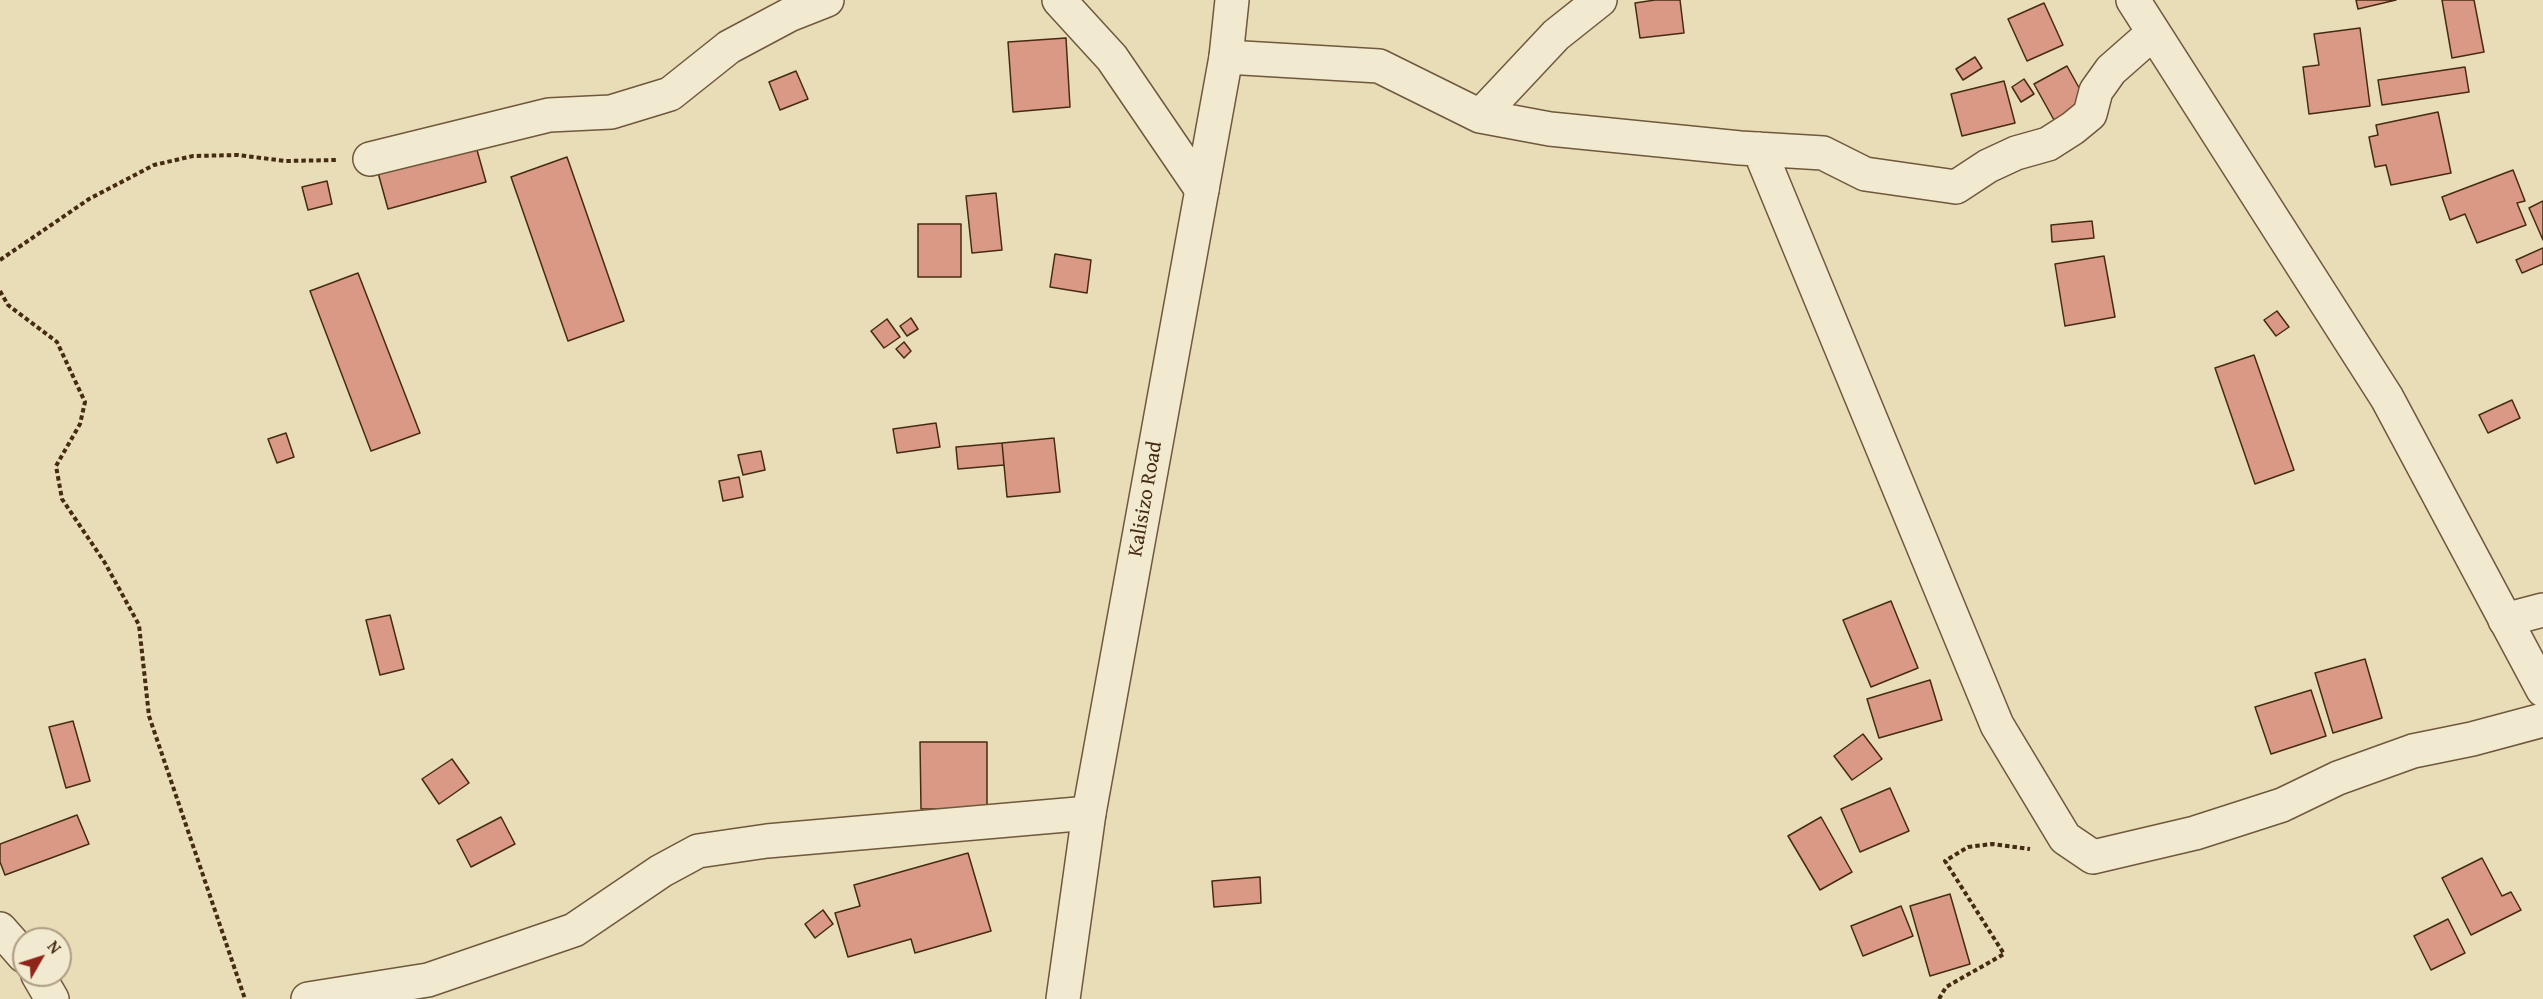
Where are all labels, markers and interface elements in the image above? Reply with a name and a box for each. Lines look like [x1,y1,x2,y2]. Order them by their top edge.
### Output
street label: Kalisizo Road [1123,439,1169,559]
north arrow [12,927,72,987]
text: N [42,935,67,959]

